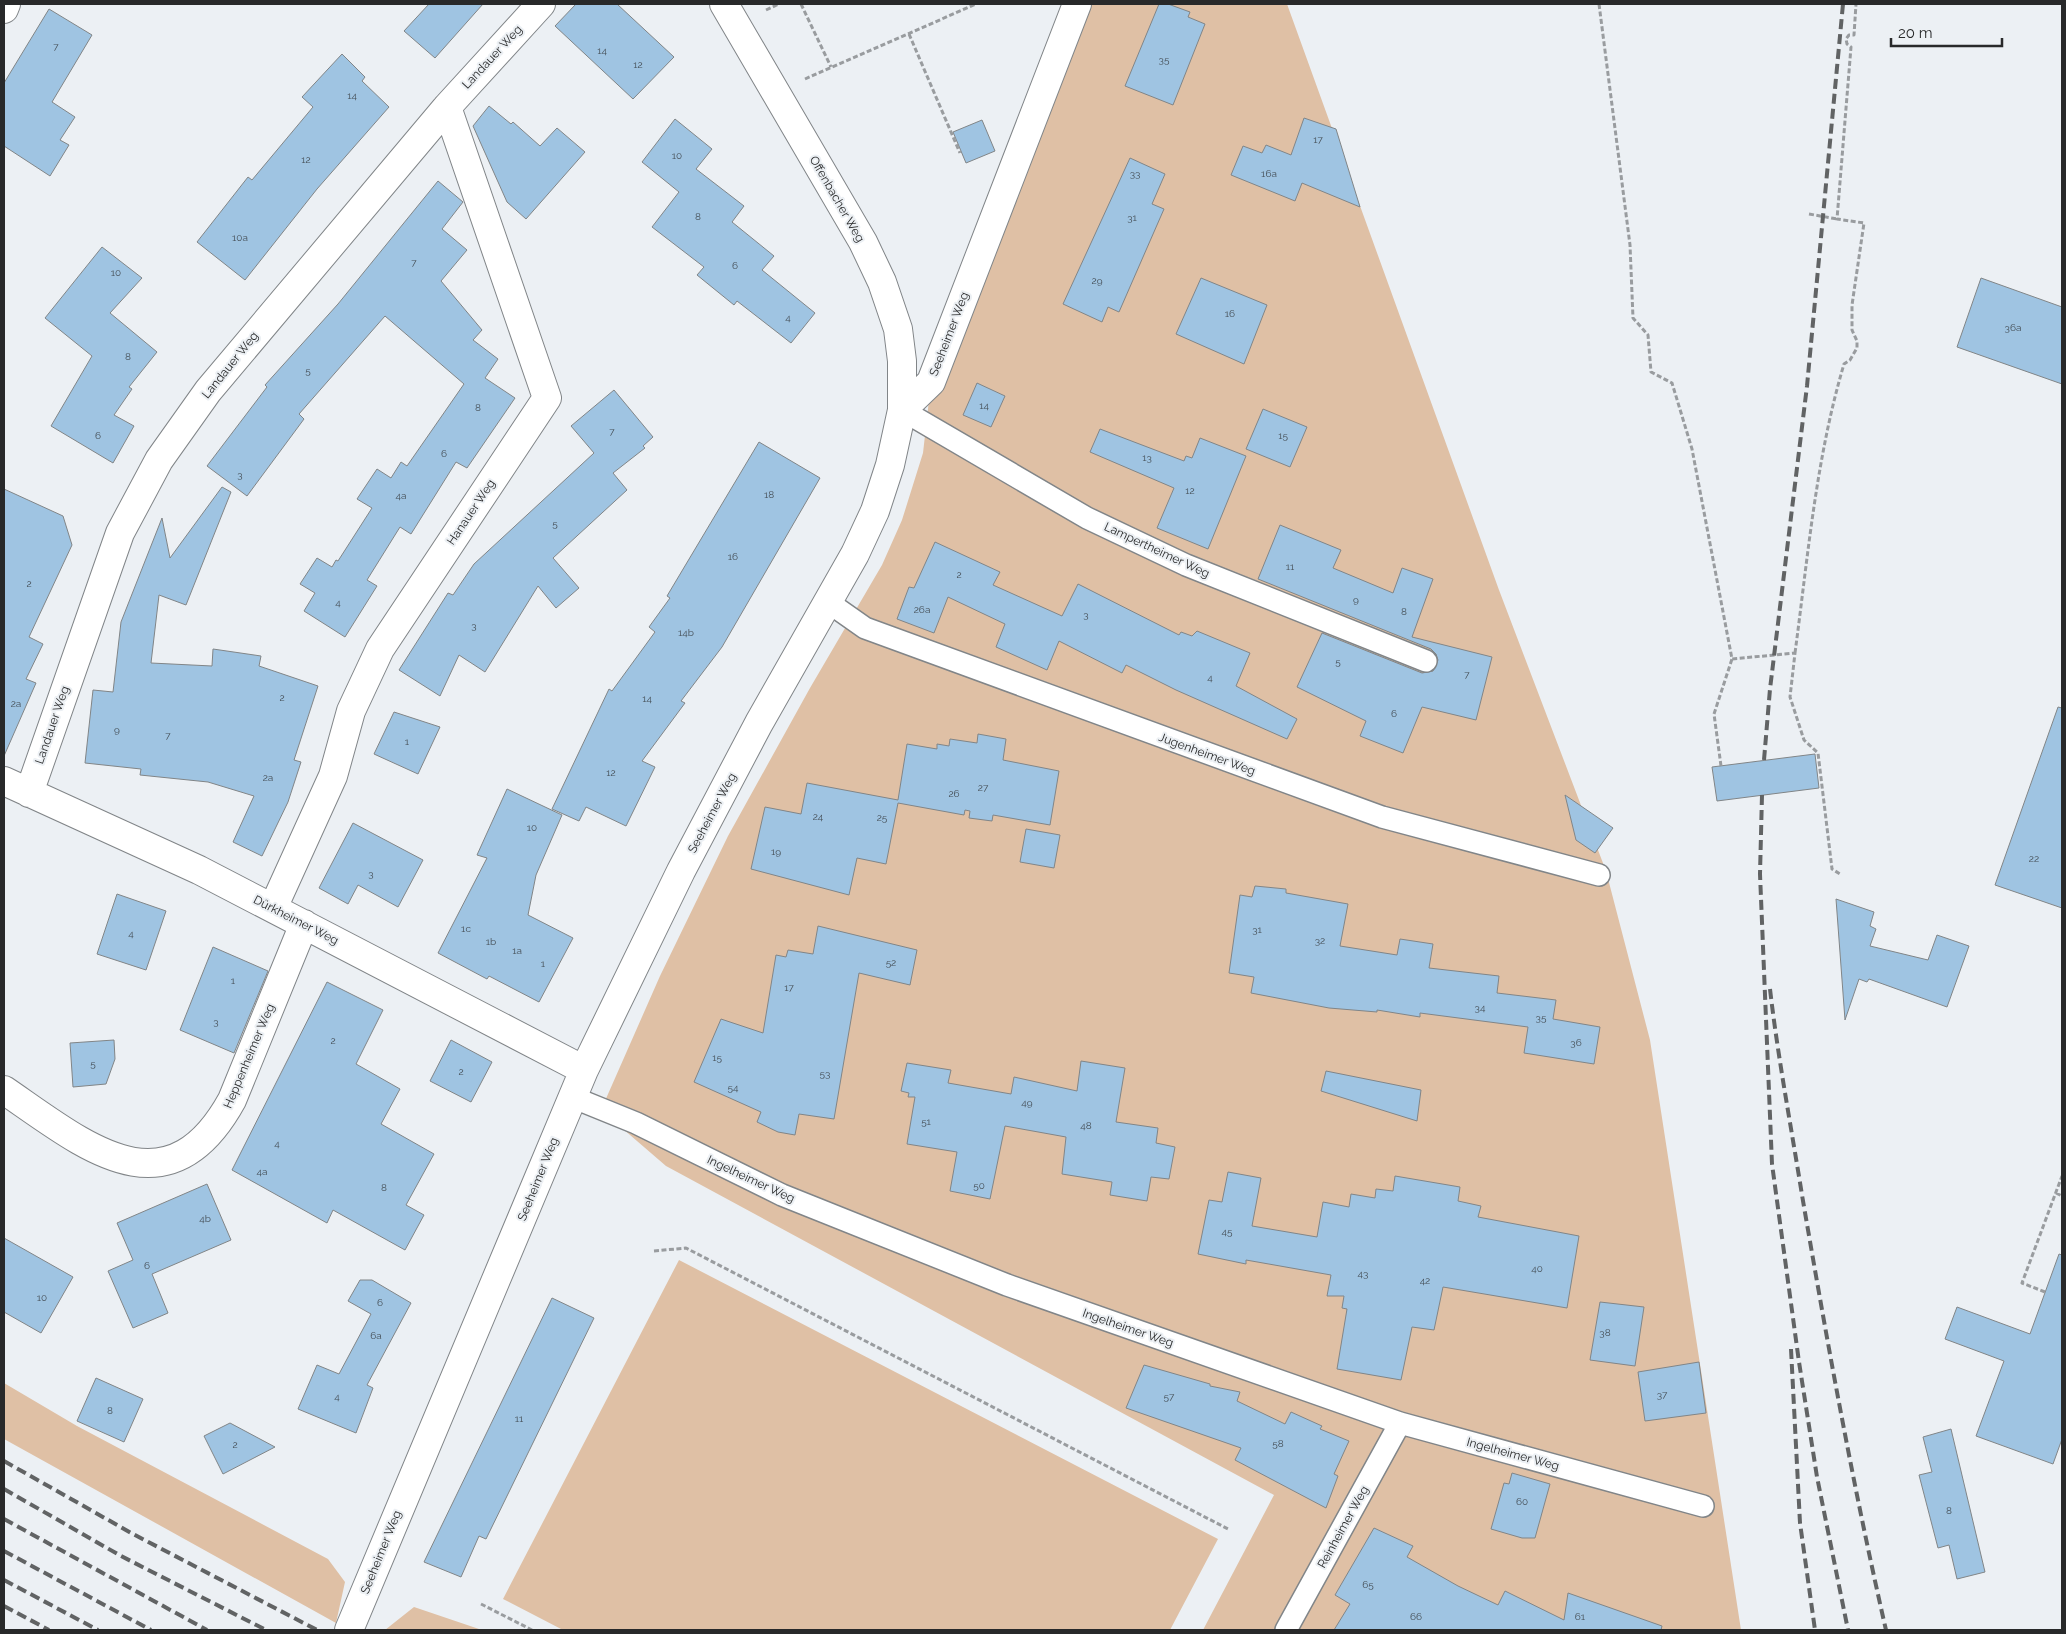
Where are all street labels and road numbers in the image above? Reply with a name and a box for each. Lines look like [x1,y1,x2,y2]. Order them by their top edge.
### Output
street label: Landauer Weg [459,22,525,92]
street label: Offenbacher Weg [807,153,867,245]
street label: Seeheimer Weg [927,290,971,378]
street label: Landauer Weg [199,329,261,401]
street label: Hanauer Weg [444,477,498,547]
street label: Lampertheimer Weg [1102,519,1212,581]
street label: Landauer Weg [32,684,72,766]
street label: Jugenheimer Weg [1157,730,1257,778]
street label: Seeheimer Weg [685,770,739,856]
street label: Dürkheimer Weg [251,892,341,948]
street label: Heppenheimer Weg [221,1002,277,1110]
street label: Seeheimer Weg [515,1135,561,1223]
street label: Ingelheimer Weg [705,1153,797,1205]
street label: Ingelheimer Weg [1081,1306,1175,1350]
street label: Ingelheimer Weg [1465,1435,1561,1473]
street label: Reinheimer Weg [1315,1483,1371,1571]
street label: Seeheimer Weg [358,1508,404,1596]

